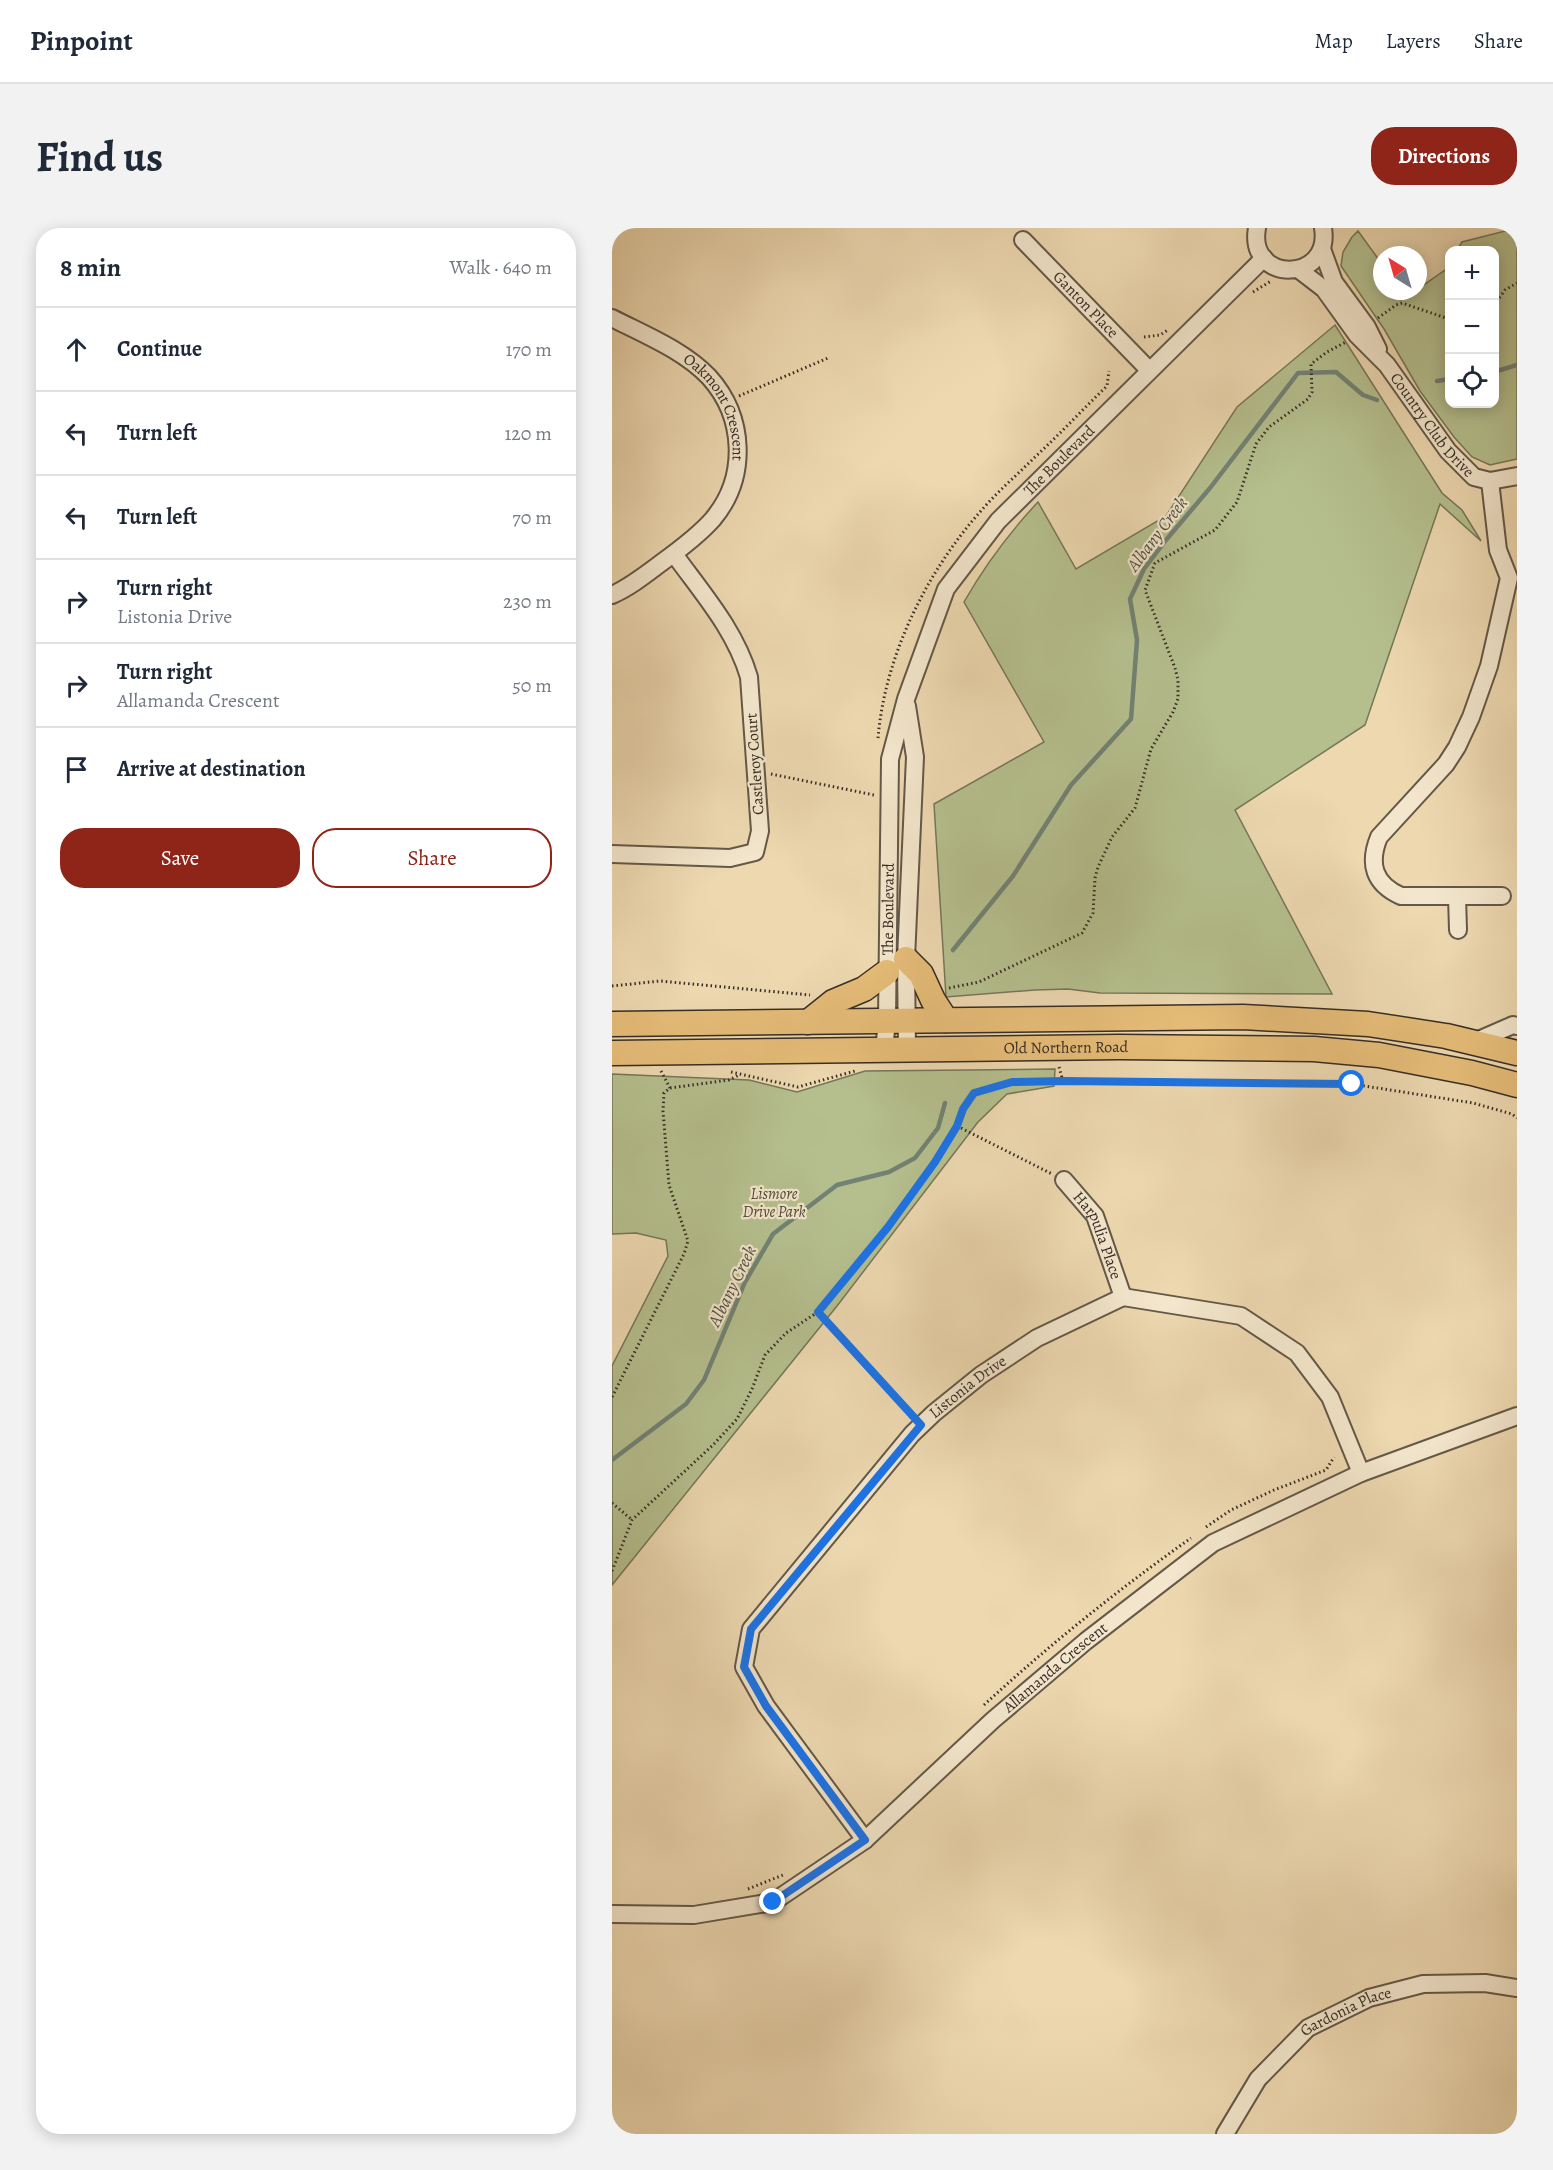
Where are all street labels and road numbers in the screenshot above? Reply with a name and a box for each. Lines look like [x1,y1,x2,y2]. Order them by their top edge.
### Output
street label: Ganton Place [1048,266,1123,343]
street label: Oakmont Crescent [679,348,749,462]
street label: Country Club Drive [1385,368,1479,482]
street label: The Boulevard [1019,420,1100,501]
street label: Castleroy Court [740,712,770,816]
street label: The Boulevard [877,863,900,955]
street label: Old Northern Road [1004,1036,1129,1059]
street label: Harpulia Place [1068,1187,1127,1282]
street label: Listonia Drive [924,1350,1011,1424]
street label: Allamanda Crescent [998,1617,1112,1718]
street label: Gardonia Place [1295,1982,1394,2041]

